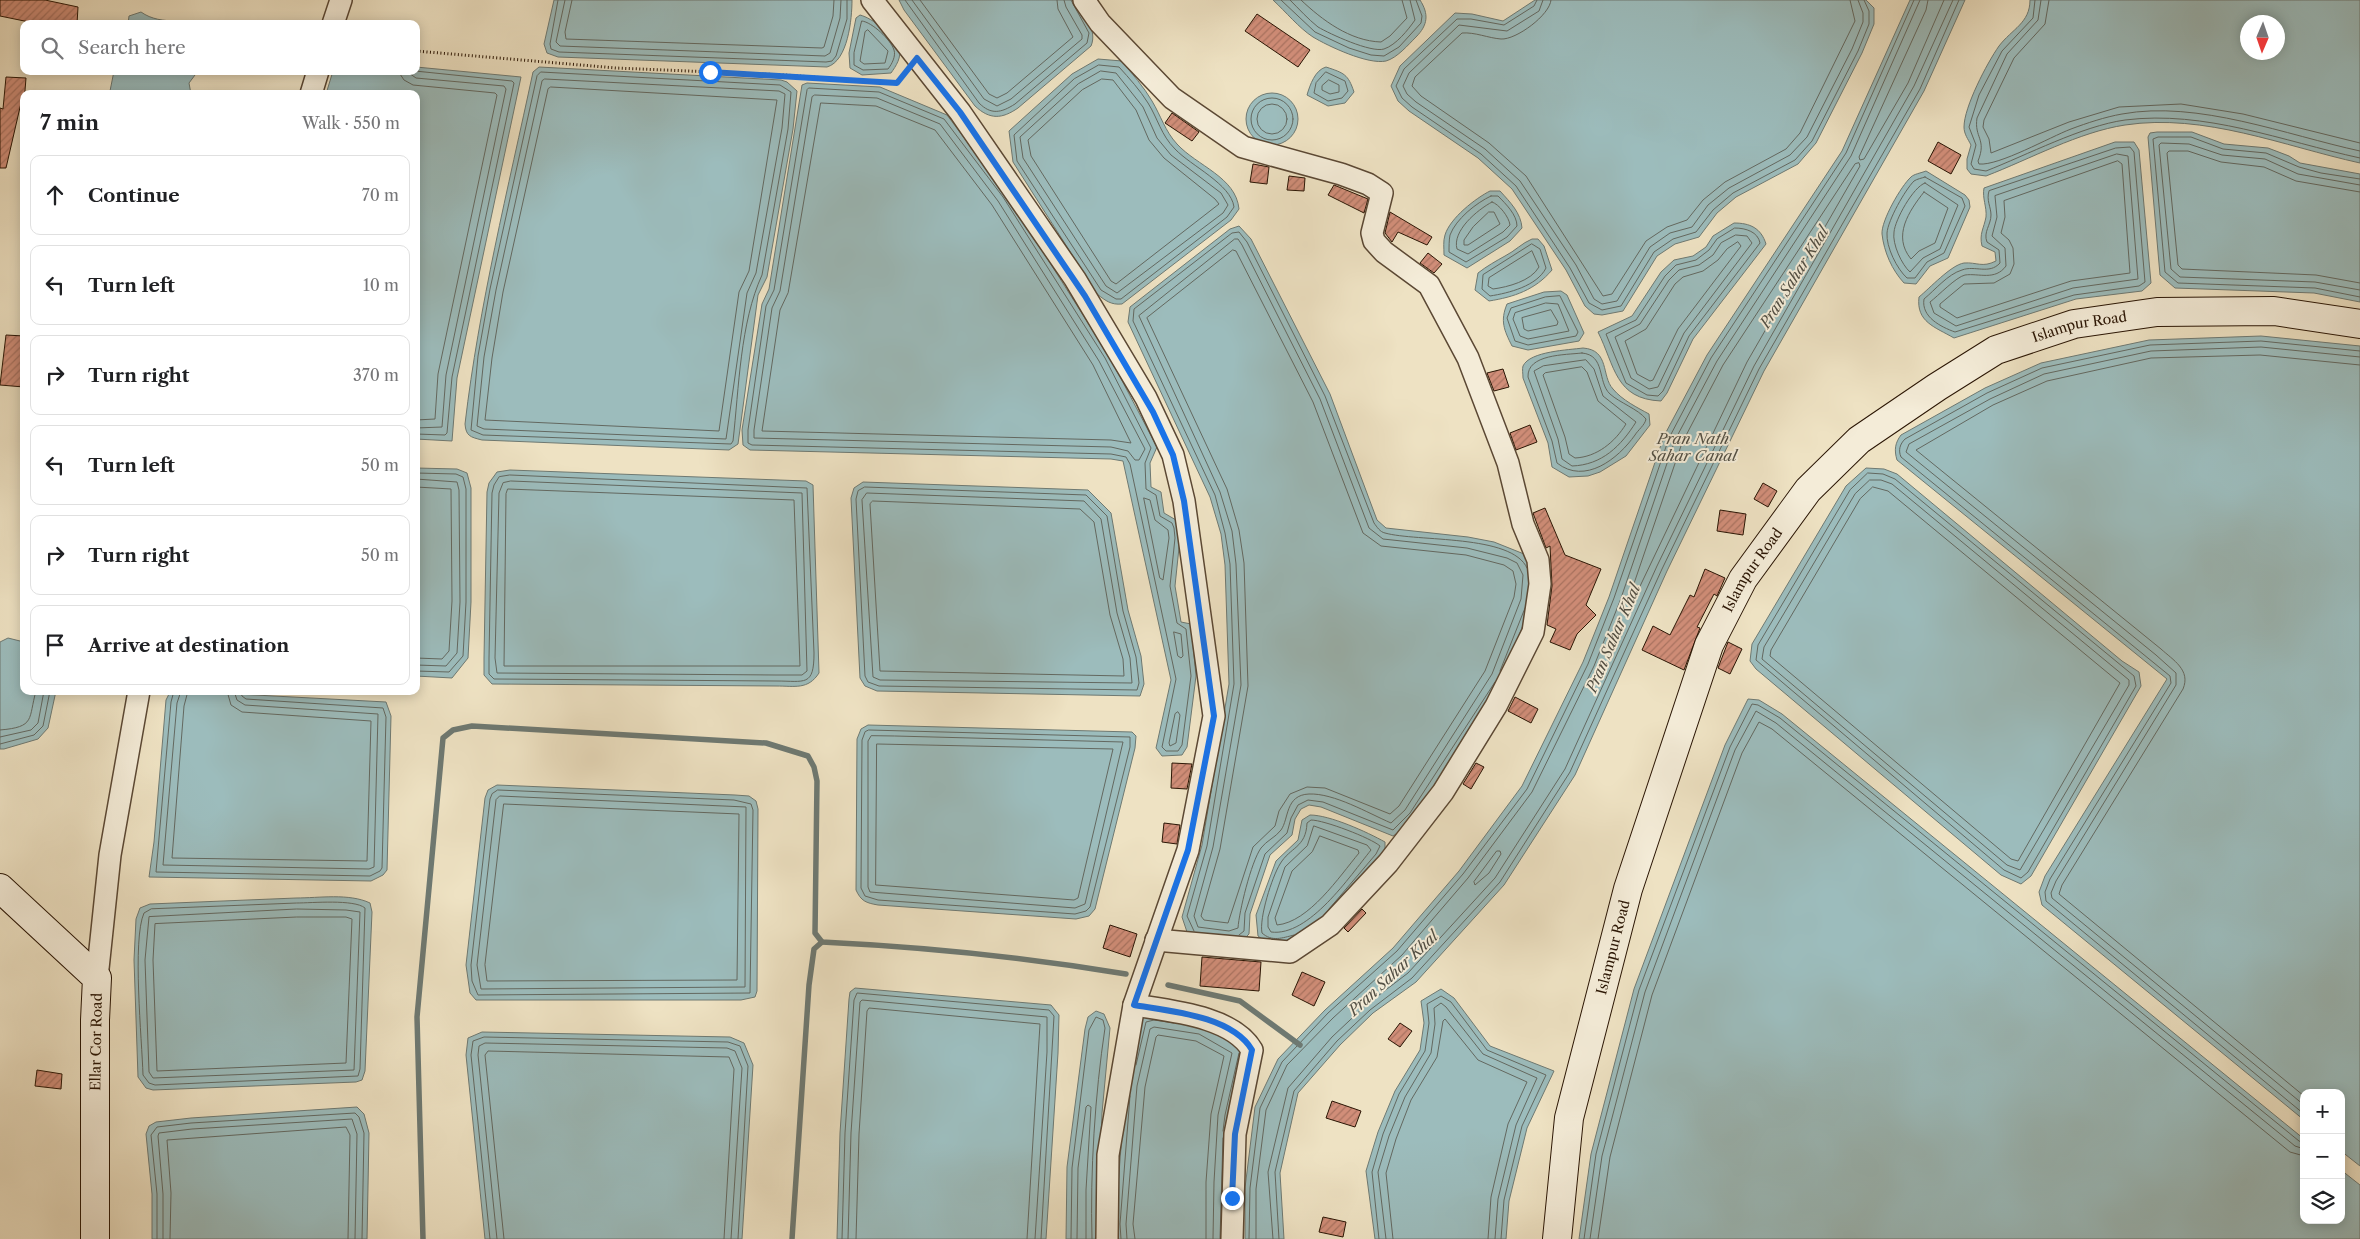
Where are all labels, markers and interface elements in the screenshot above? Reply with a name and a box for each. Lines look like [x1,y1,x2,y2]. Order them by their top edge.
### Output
north arrow [2240,15,2285,60]
search box [20,20,420,75]
icon: search [38,34,66,62]
text: Search here [78,36,186,59]
route start [699,61,722,84]
text: 7 min [40,110,99,135]
text: Walk · 550 m [302,113,400,133]
icon: ahead [41,181,69,209]
text: Continue [88,184,180,207]
text: 70 m [362,185,399,205]
water label: Pran Sahar Khal [1755,221,1834,332]
icon: left [41,271,69,299]
text: Turn left [88,274,175,297]
text: 10 m [363,275,399,295]
street label: Islampur Road [2030,307,2129,346]
icon: right [41,361,69,389]
text: Turn right [88,364,189,387]
text: 370 m [353,365,399,385]
water label: Pran Nath Sahar Canal [1648,429,1739,465]
icon: left [41,451,69,479]
text: Turn left [88,454,175,477]
text: 50 m [361,455,399,475]
street label: Islampur Road [1719,524,1787,615]
icon: right [41,541,69,569]
text: Turn right [88,544,189,567]
text: 50 m [361,545,399,565]
water label: Pran Sahar Khal [1581,579,1645,696]
icon: arrive [41,631,69,659]
text: Arrive at destination [88,634,289,657]
street label: Islampur Road [1592,897,1634,996]
water label: Pran Sahar Khal [1343,925,1444,1020]
street label: Ellar Cor Road [86,992,106,1091]
map controls [2300,1089,2345,1224]
button: + [2300,1089,2345,1134]
button: − [2300,1134,2345,1179]
button: layers [2300,1179,2345,1224]
route end [1221,1187,1244,1210]

